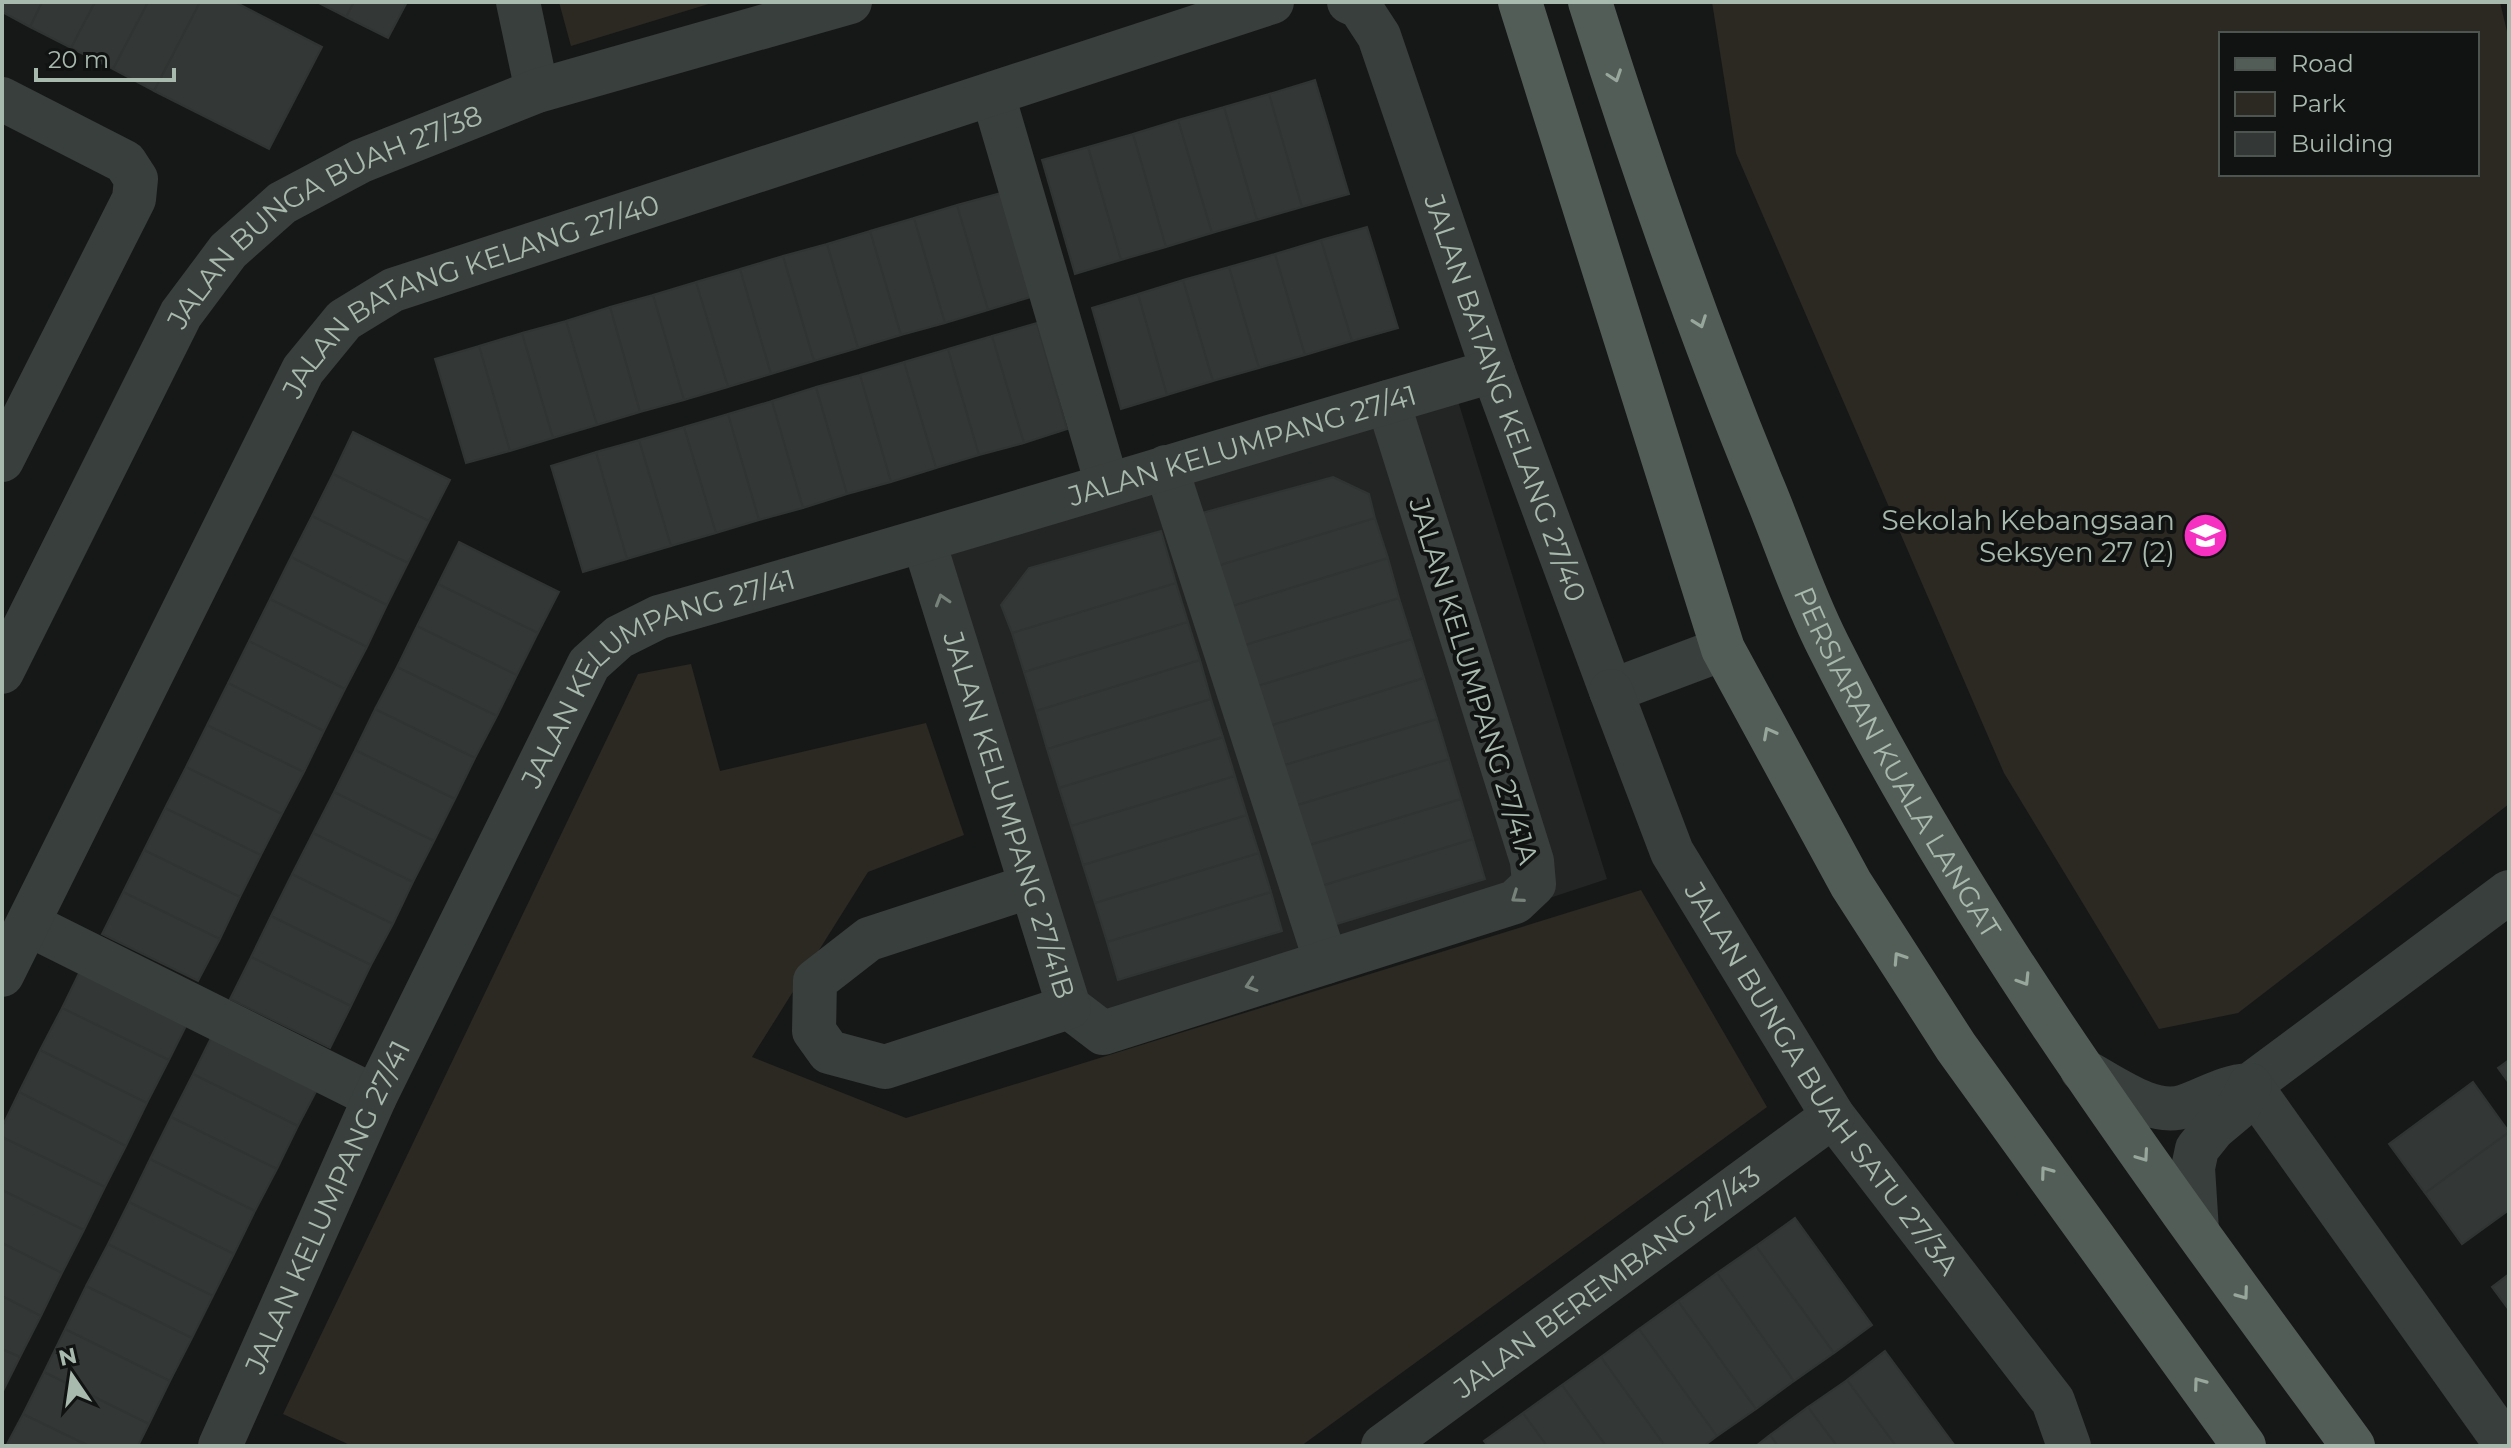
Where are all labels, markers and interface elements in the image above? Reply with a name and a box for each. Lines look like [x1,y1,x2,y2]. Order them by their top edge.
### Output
scale bar [36,32,174,82]
legend [2219,32,2479,176]
text: 20 m [48,45,109,74]
text: Road [2291,49,2354,78]
one-way arrow [1605,68,1621,82]
text: Park [2291,89,2346,118]
street label: JALAN BUNGA BUAH 27/38 [159,98,487,335]
text: Building [2291,129,2394,158]
street label: JALAN BATANG KELANG 27/40 [275,187,664,404]
street label: JALAN BATANG KELANG 27/40 [1417,189,1594,606]
one-way arrow [1690,314,1707,328]
street label: JALAN KELUMPANG 27/41 [1063,377,1420,513]
street label: JALAN KELUMPANG 27/41A [1402,493,1546,869]
place label: Sekolah Kebangsaan Seksyen 27 (2) [1882,503,2175,569]
school or university icon: Sekolah Kebangsaan Seksyen 27 (2) [2182,512,2230,560]
street label: JALAN KELUMPANG 27/41 [513,562,799,794]
street label: PERSIARAN KUALA LANGAT [1787,582,2008,944]
one-way arrow [935,594,951,608]
street label: JALAN KELUMPANG 27/41B [936,626,1082,1003]
one-way arrow [1763,727,1779,742]
street label: JALAN BUNGA BUAH SATU 27/3A [1677,875,1967,1282]
one-way arrow [1511,887,1526,902]
one-way arrow [1893,952,1908,967]
one-way arrow [2015,971,2030,985]
one-way arrow [1245,976,1259,992]
street label: JALAN KELUMPANG 27/41 [237,1035,417,1379]
one-way arrow [2133,1147,2148,1162]
street label: JALAN BEREMBANG 27/43 [1447,1158,1767,1406]
one-way arrow [2042,1166,2056,1181]
one-way arrow [2233,1286,2247,1300]
north arrow [32,1336,112,1416]
text: N [56,1342,79,1372]
one-way arrow [2194,1377,2208,1391]

